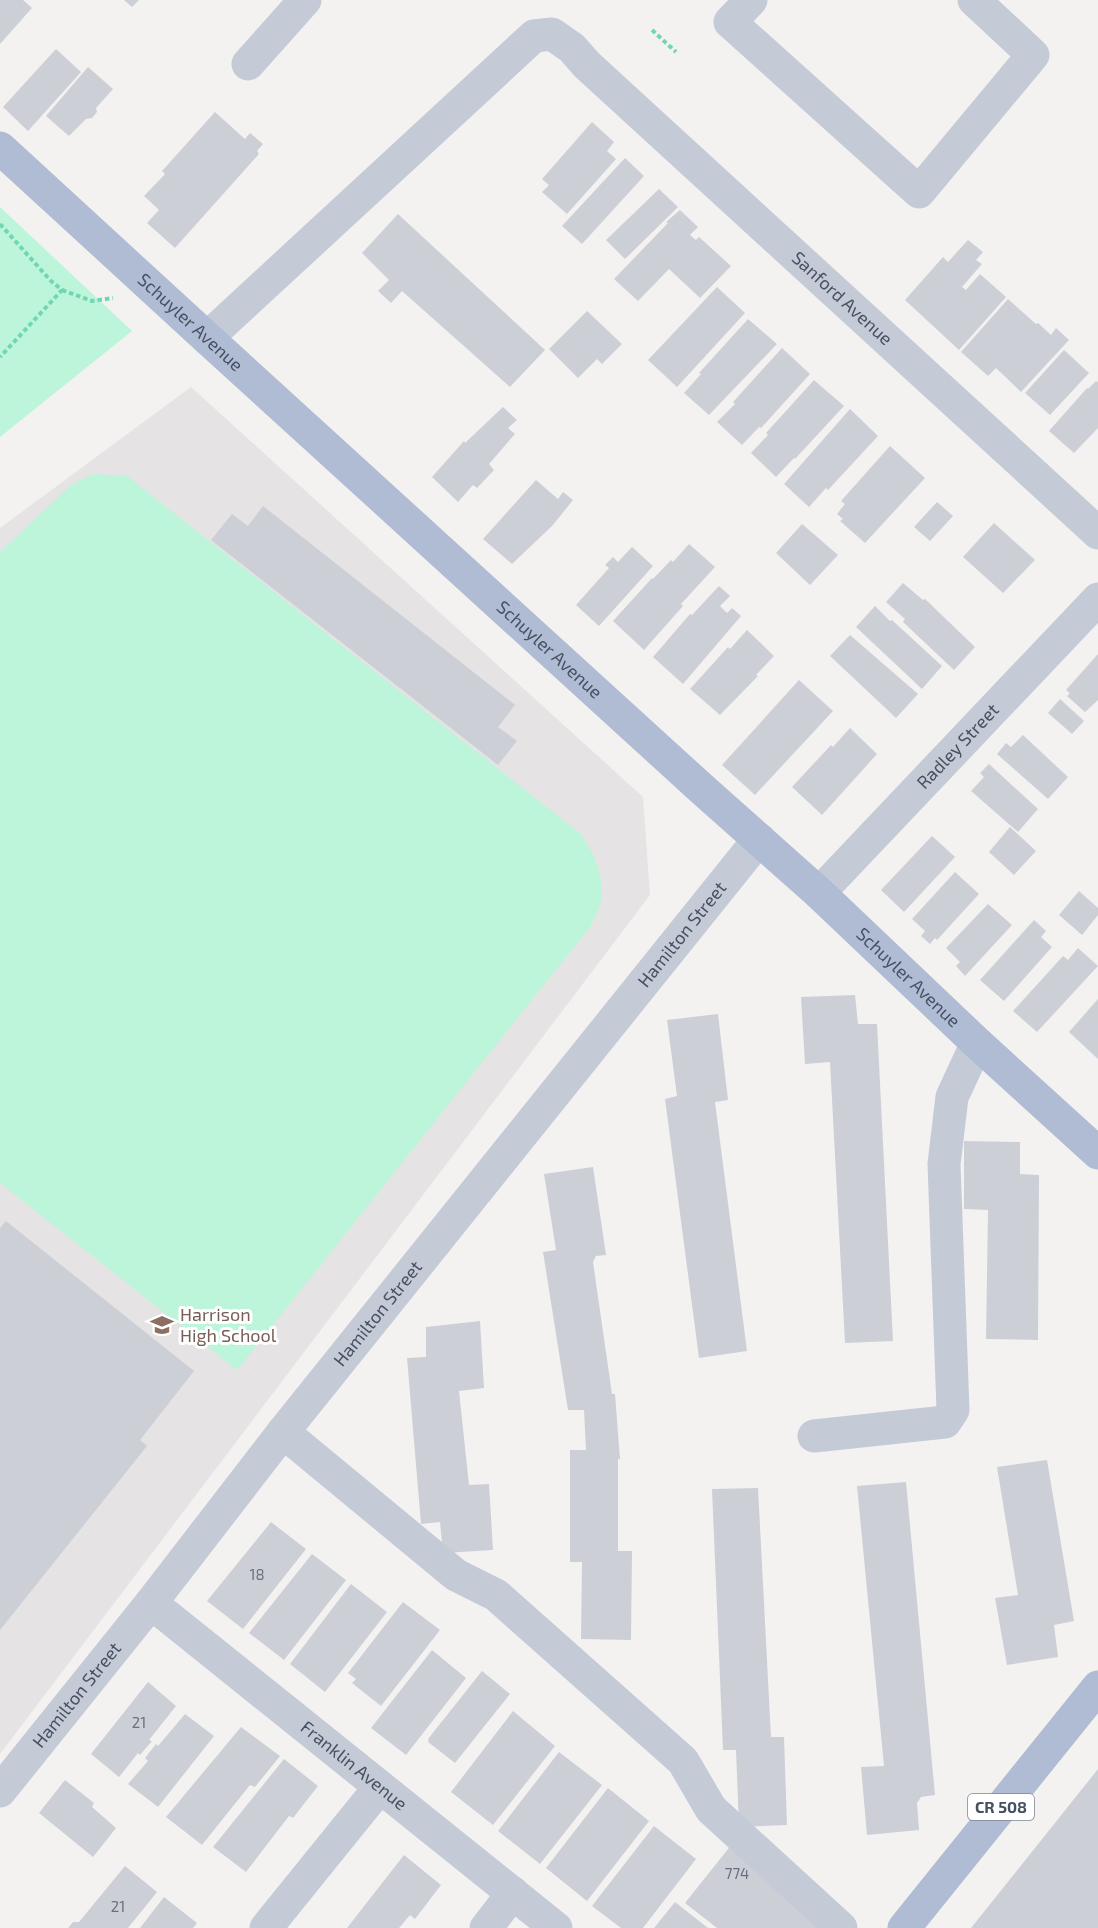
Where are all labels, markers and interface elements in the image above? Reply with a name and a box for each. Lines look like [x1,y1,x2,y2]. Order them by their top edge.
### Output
street label: Sanford Avenue [788,246,897,349]
street label: Schuyler Avenue [134,268,248,375]
street label: Schuyler Avenue [493,596,607,703]
street label: Radley Street [912,698,1003,793]
street label: Hamilton Street [633,877,731,991]
street label: Schuyler Avenue [852,922,965,1031]
street label: Hamilton Street [328,1256,426,1370]
place label: Harrison High School [180,1303,277,1346]
school or university icon: Harrison High School [149,1312,175,1338]
house number: 18 [249,1565,265,1583]
street label: Hamilton Street [27,1637,125,1752]
house number: 21 [132,1713,146,1731]
street label: Franklin Avenue [297,1716,412,1814]
road number: CR 508 [968,1794,1034,1820]
house number: 774 [725,1864,749,1882]
house number: 21 [111,1897,125,1915]

